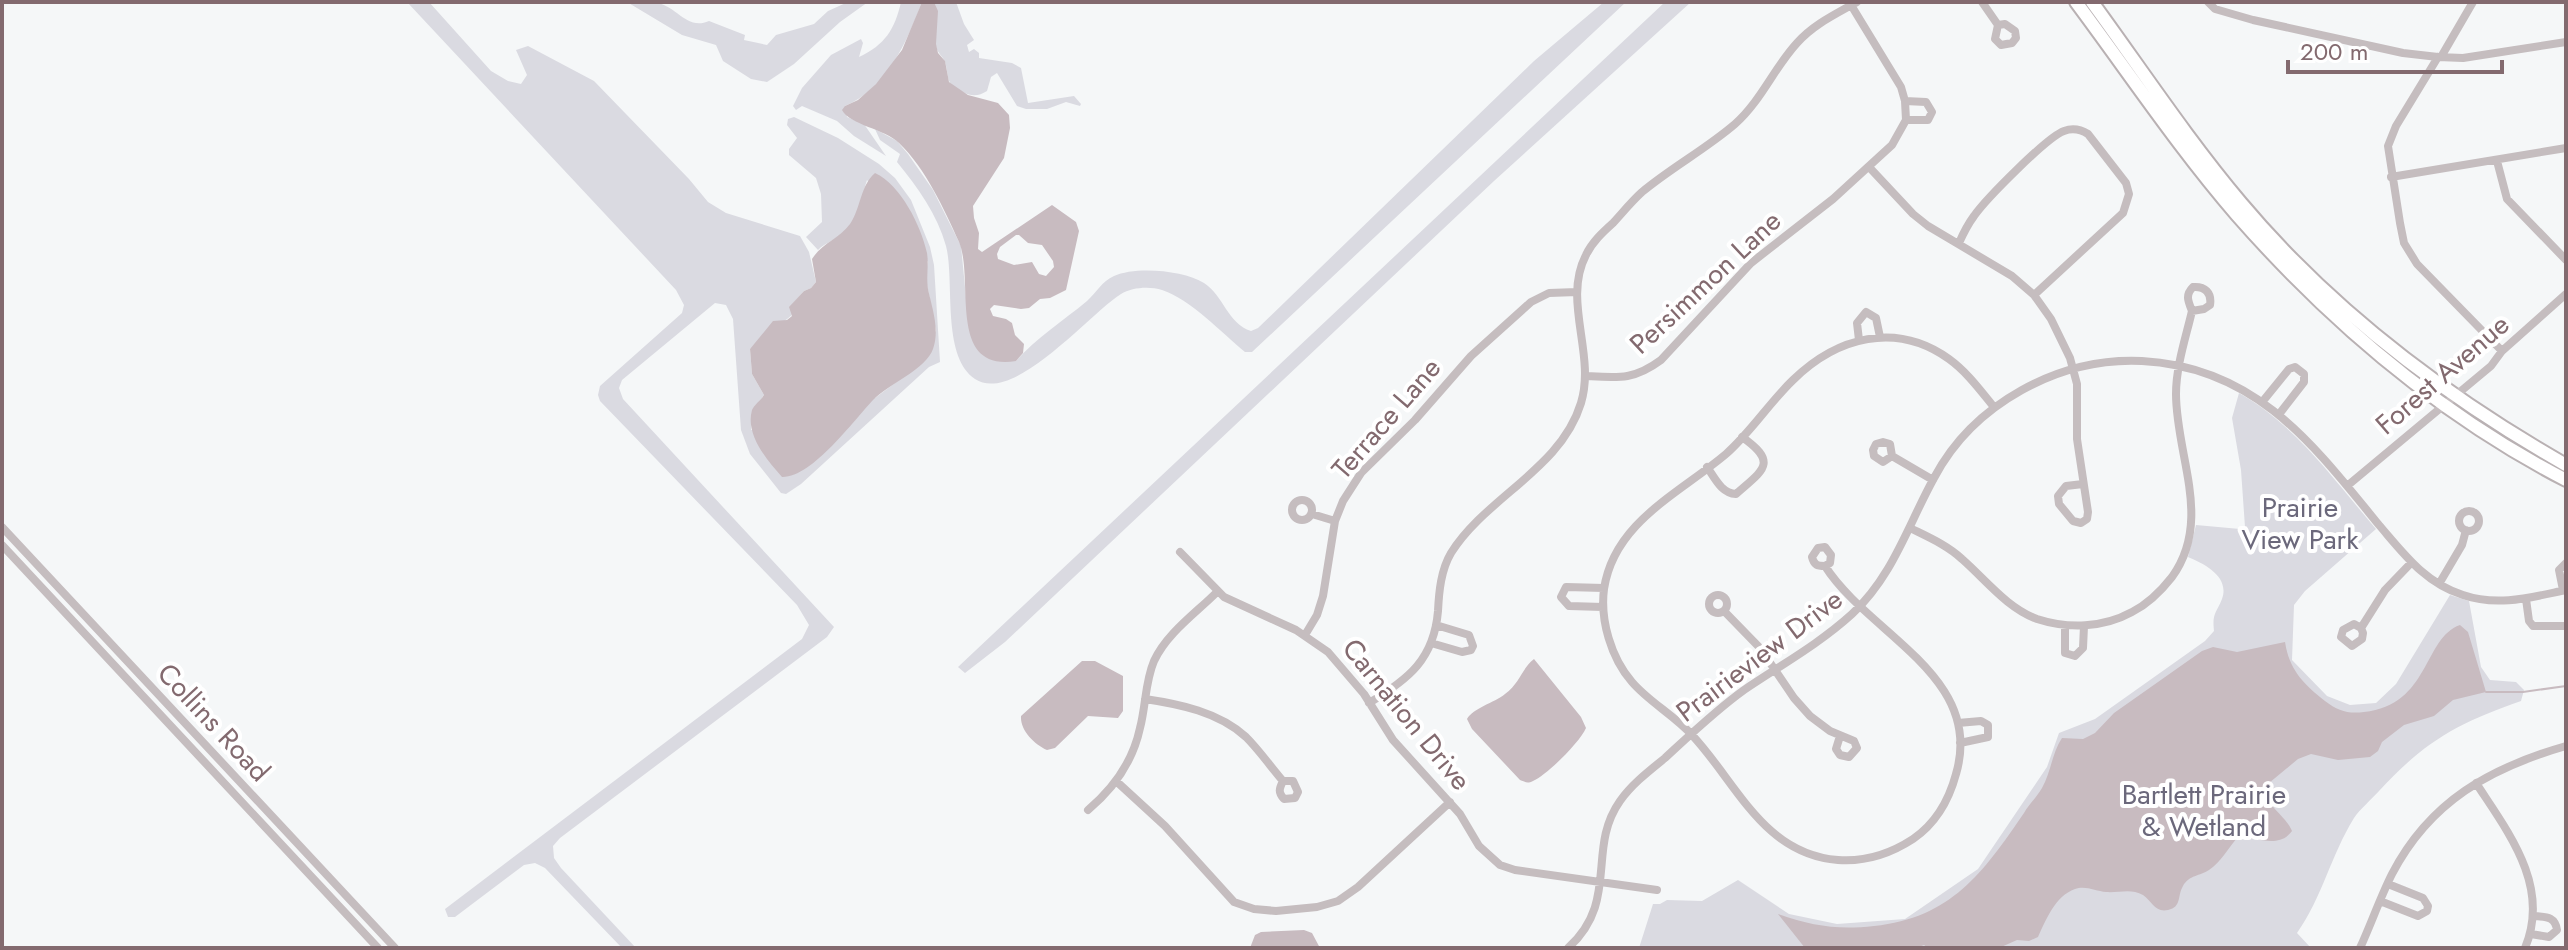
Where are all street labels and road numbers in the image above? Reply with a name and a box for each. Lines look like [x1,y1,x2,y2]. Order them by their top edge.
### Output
street label: Persimmon Lane [1620,201,1790,364]
street label: Forest Avenue [2366,305,2518,444]
street label: Terrace Lane [1322,349,1451,488]
street label: Prairieview Drive [1667,579,1851,732]
street label: Carnation Drive [1332,630,1481,799]
street label: Collins Road [148,654,280,791]

